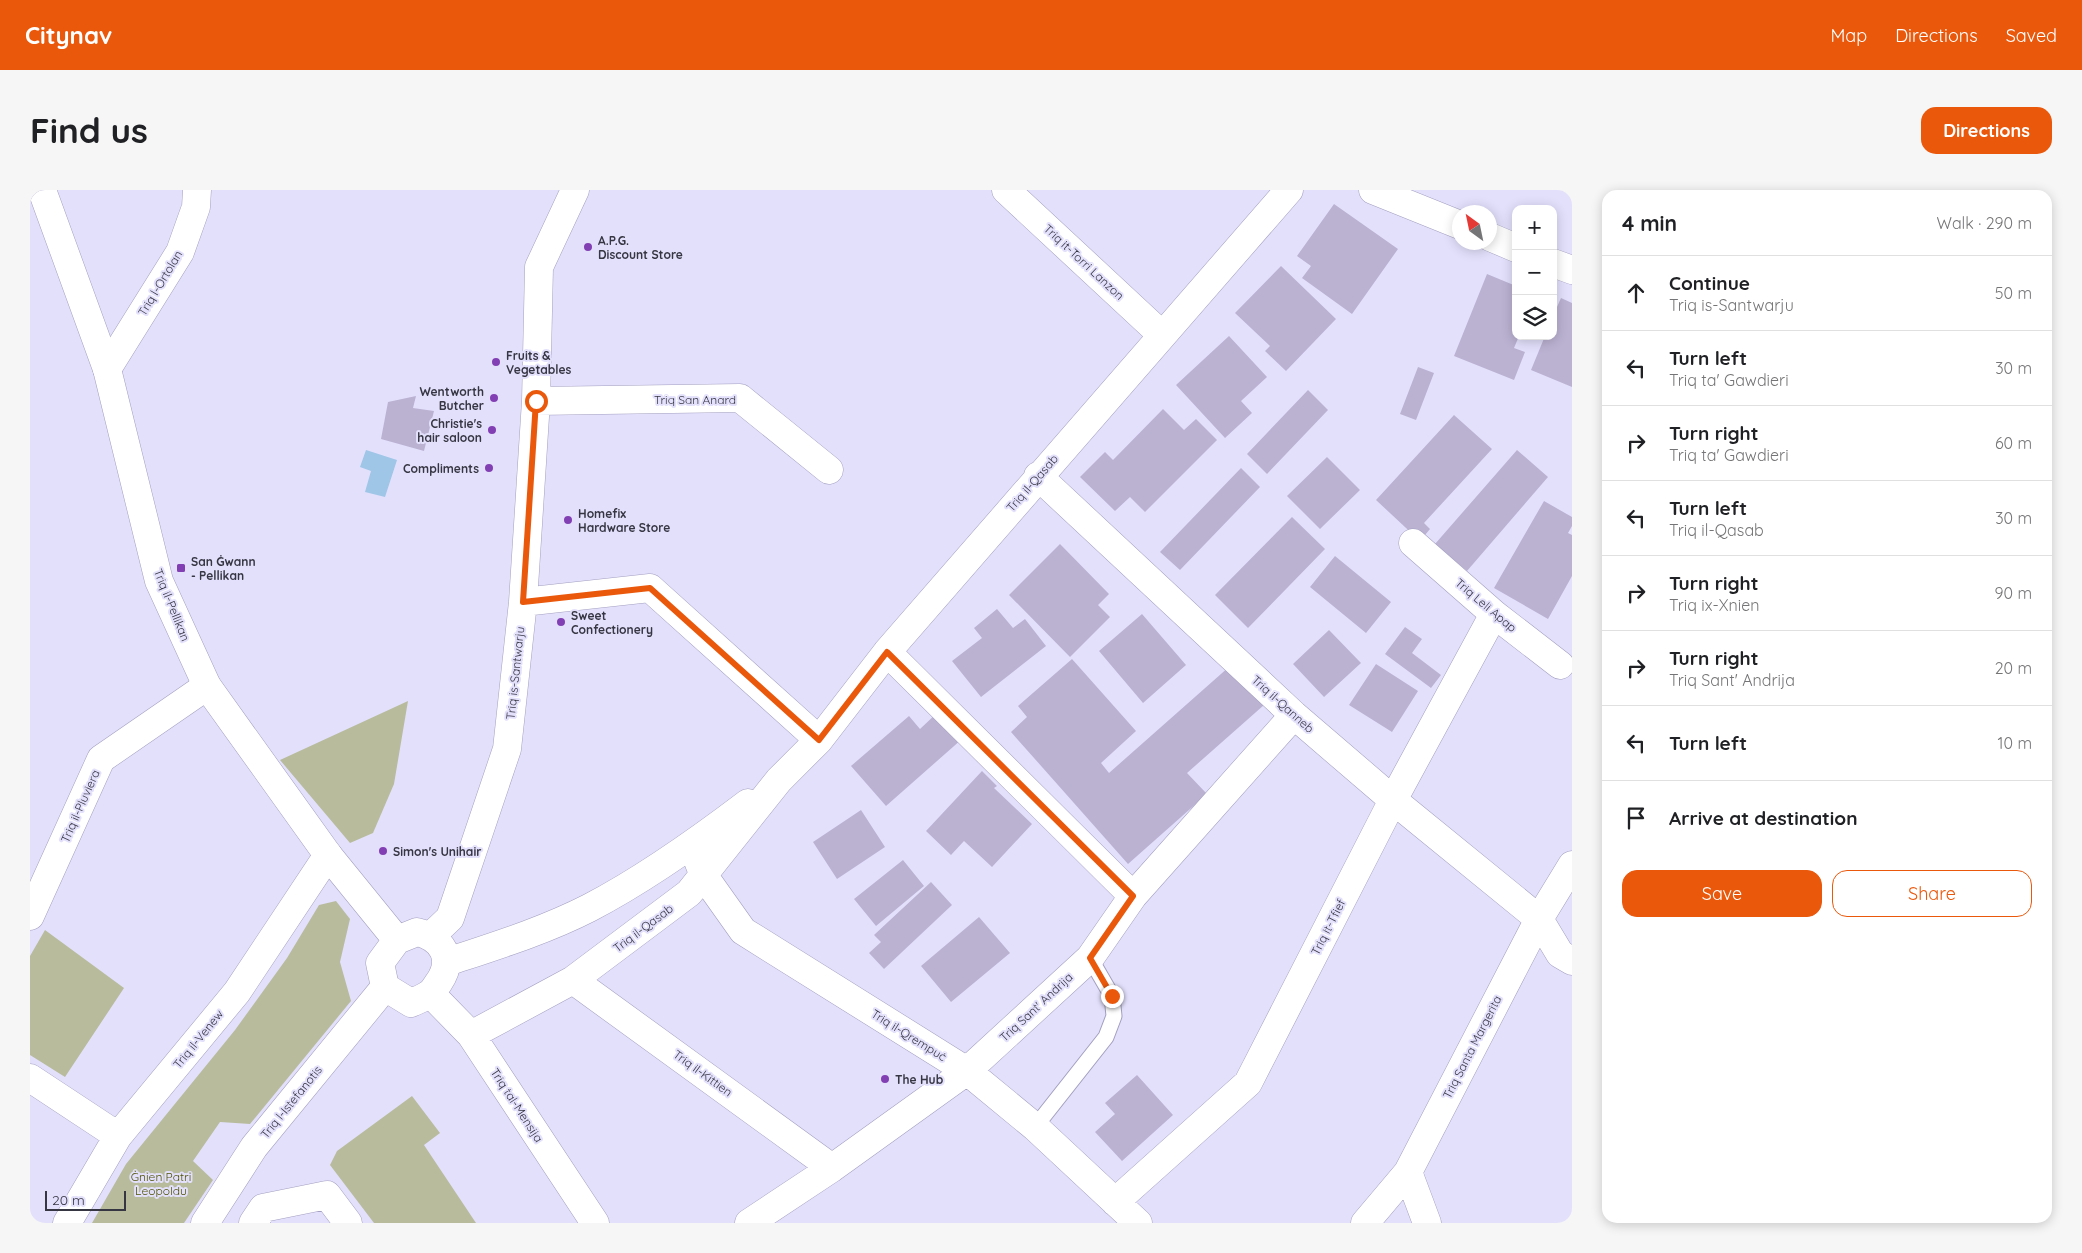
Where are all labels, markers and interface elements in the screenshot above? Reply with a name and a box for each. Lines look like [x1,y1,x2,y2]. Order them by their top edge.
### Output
text: Citynav [25,20,112,50]
text: Map [1830,24,1867,47]
text: Directions [1895,24,1978,47]
text: Saved [2006,24,2057,47]
button: Directions [1921,107,2052,154]
text: Find us [30,108,148,152]
north arrow [1452,205,1497,250]
map controls [1512,205,1557,340]
button: + [1512,205,1557,250]
text: 4 min [1622,210,1677,236]
text: Walk · 290 m [1937,213,2032,233]
street label: Triq it-Torri Lanzon [1041,221,1127,303]
place label: A.P.G. Discount Store [598,233,683,262]
marker: A.P.G. Discount Store [582,241,594,253]
street label: Triq l-Ortolan [135,248,185,318]
button: − [1512,250,1557,295]
text: Continue [1669,271,1750,295]
icon: ahead [1622,279,1650,307]
text: 50 m [1995,283,2032,303]
button: layers [1512,295,1557,340]
text: Triq is-Santwarju [1669,295,1794,315]
text: Turn left [1669,346,1747,370]
place label: Fruits & Vegetables [506,348,572,377]
icon: left [1622,354,1650,382]
marker: Fruits & Vegetables [490,356,502,368]
text: 30 m [1995,358,2032,378]
text: Triq ta' Gawdieri [1669,370,1789,390]
place label: Wentworth Butcher [419,384,484,413]
route start [525,390,548,413]
marker: Wentworth Butcher [488,392,500,404]
street label: Triq San Anard [654,392,736,407]
place label: Christie's hair saloon [417,416,482,445]
text: Turn right [1669,421,1758,445]
marker: Christie's hair saloon [486,424,498,436]
icon: right [1622,429,1650,457]
text: 60 m [1995,433,2032,453]
text: Triq ta' Gawdieri [1669,445,1789,465]
street label: Triq il-Qasab [1003,451,1061,515]
place label: Compliments [403,461,479,476]
marker: Compliments [483,462,495,474]
text: Turn left [1669,496,1747,520]
icon: left [1622,504,1650,532]
place label: Homefix Hardware Store [578,506,670,535]
text: 30 m [1995,508,2032,528]
marker: Homefix Hardware Store [562,514,574,526]
text: Triq il-Qasab [1669,520,1764,540]
place label: San Ġwann - Pellikan [191,554,256,583]
marker: San Ġwann - Pellikan [175,562,187,574]
street label: Triq il-Pellikan [151,567,193,643]
text: Turn right [1669,571,1758,595]
street label: Triq Leli Apap [1452,575,1520,635]
icon: right [1622,579,1650,607]
text: 90 m [1995,583,2032,603]
text: Triq ix-Xnien [1669,595,1759,615]
place label: Sweet Confectionery [571,608,653,637]
marker: Sweet Confectionery [555,616,567,628]
street label: Triq is-Santwarju [503,626,527,720]
text: Turn right [1669,646,1758,670]
icon: right [1622,654,1650,682]
text: 20 m [1995,658,2032,678]
text: Triq Sant' Andrija [1669,670,1795,690]
street label: Triq il-Qanneb [1249,672,1317,736]
icon: left [1622,729,1650,757]
text: Turn left [1669,731,1747,755]
text: 10 m [1998,733,2032,753]
street label: Triq il-Pluviera [57,767,103,845]
icon: arrive [1622,804,1650,832]
text: Arrive at destination [1669,806,1858,830]
place label: Simon's Unihair [393,844,481,859]
marker: Simon's Unihair [377,845,389,857]
button: Save [1622,870,1822,917]
button: Share [1832,870,2032,917]
street label: Triq it-Tfief [1308,896,1349,957]
street label: Triq il-Qasab [610,901,676,955]
street label: Triq Sant' Andrija [996,969,1076,1045]
route end [1101,985,1124,1008]
street label: Triq Santa Margerita [1439,993,1505,1101]
street label: Triq il-Venew [170,1006,226,1072]
street label: Triq il-Qrempuċ [869,1006,949,1064]
street label: Triq il-Kittien [671,1047,735,1099]
street label: Triq l-Istefanotis [257,1062,325,1141]
street label: Triq tal-Mensija [487,1065,547,1145]
place label: The Hub [895,1072,944,1087]
marker: The Hub [879,1073,891,1085]
park label: Ġnien Patri Leopoldu [131,1169,191,1198]
scale bar [45,1188,126,1211]
text: 20 m [52,1191,85,1209]

